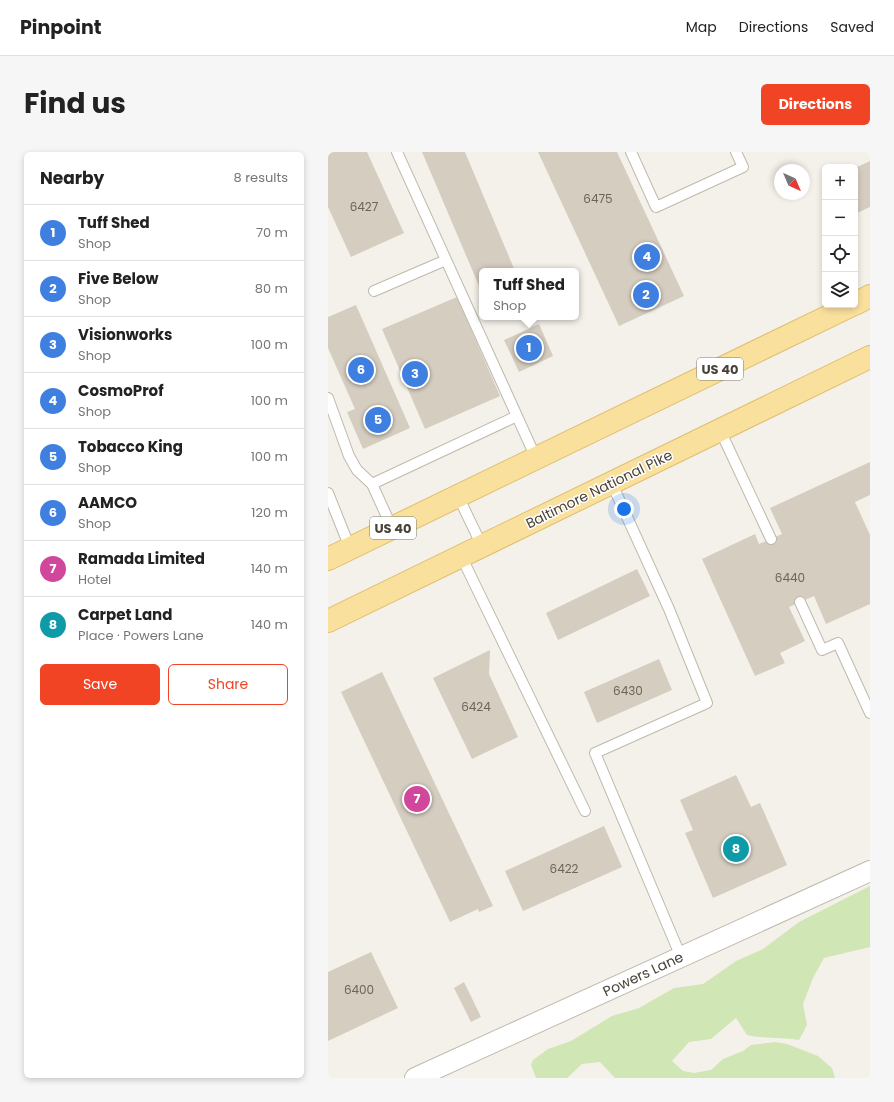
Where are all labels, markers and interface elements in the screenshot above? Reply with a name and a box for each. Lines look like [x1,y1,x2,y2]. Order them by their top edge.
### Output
text: Pinpoint [20,14,101,41]
text: Map [686,17,717,37]
text: Directions [739,17,808,37]
text: Saved [830,17,874,37]
text: Find us [24,84,126,123]
button: Directions [761,84,870,125]
north arrow [774,164,810,200]
map controls [822,164,858,308]
button: + [822,164,858,200]
text: Nearby [40,166,104,190]
text: 8 results [234,168,288,187]
house number: 6475 [583,190,613,207]
house number: 6427 [350,198,379,215]
button: − [822,200,858,236]
text: Tuff Shed [78,212,150,233]
text: 1 [51,223,55,242]
text: 70 m [256,223,288,242]
text: Shop [78,234,111,253]
button: locate [822,236,858,272]
pin: 4 [634,242,660,272]
text: Five Below [78,268,159,289]
popup [479,268,579,320]
button: layers [822,272,858,308]
text: Tuff Shed [493,274,565,295]
text: 2 [49,279,57,298]
text: 80 m [255,279,288,298]
pin: 2 [633,280,659,310]
text: Shop [78,290,111,309]
text: Shop [493,296,526,315]
text: Visionworks [78,324,172,345]
pin: 1 [516,333,542,363]
text: 3 [49,335,57,354]
text: 100 m [251,335,288,354]
text: Shop [78,346,111,365]
pin: 6 [348,355,374,385]
road number: US 40 [697,358,743,380]
pin: 3 [402,359,428,389]
text: CosmoProf [78,380,164,401]
text: 4 [49,391,57,410]
text: 100 m [251,391,288,410]
text: Shop [78,402,111,421]
pin: 5 [365,405,391,435]
text: Tobacco King [78,436,183,457]
street label: Baltimore National Pike [522,445,676,533]
text: 5 [49,447,57,466]
text: 100 m [251,447,288,466]
text: Shop [78,458,111,477]
text: AAMCO [78,492,137,513]
your location [614,499,634,519]
text: 6 [49,503,57,522]
text: 120 m [251,503,288,522]
text: Shop [78,514,111,533]
road number: US 40 [370,517,416,539]
text: Ramada Limited [78,548,205,569]
text: 7 [50,559,56,578]
text: 140 m [251,559,288,578]
house number: 6440 [775,569,805,586]
text: Hotel [78,570,111,589]
text: Carpet Land [78,604,172,625]
text: 8 [49,615,57,634]
text: 140 m [251,615,288,634]
text: Place · Powers Lane [78,626,204,645]
button: Save [40,664,160,705]
button: Share [168,664,288,705]
house number: 6430 [613,682,643,699]
house number: 6424 [461,698,491,715]
pin: 7 [404,784,430,814]
pin: 8 [723,834,749,864]
house number: 6422 [550,860,579,877]
street label: Powers Lane [600,946,687,1001]
house number: 6400 [344,981,374,998]

